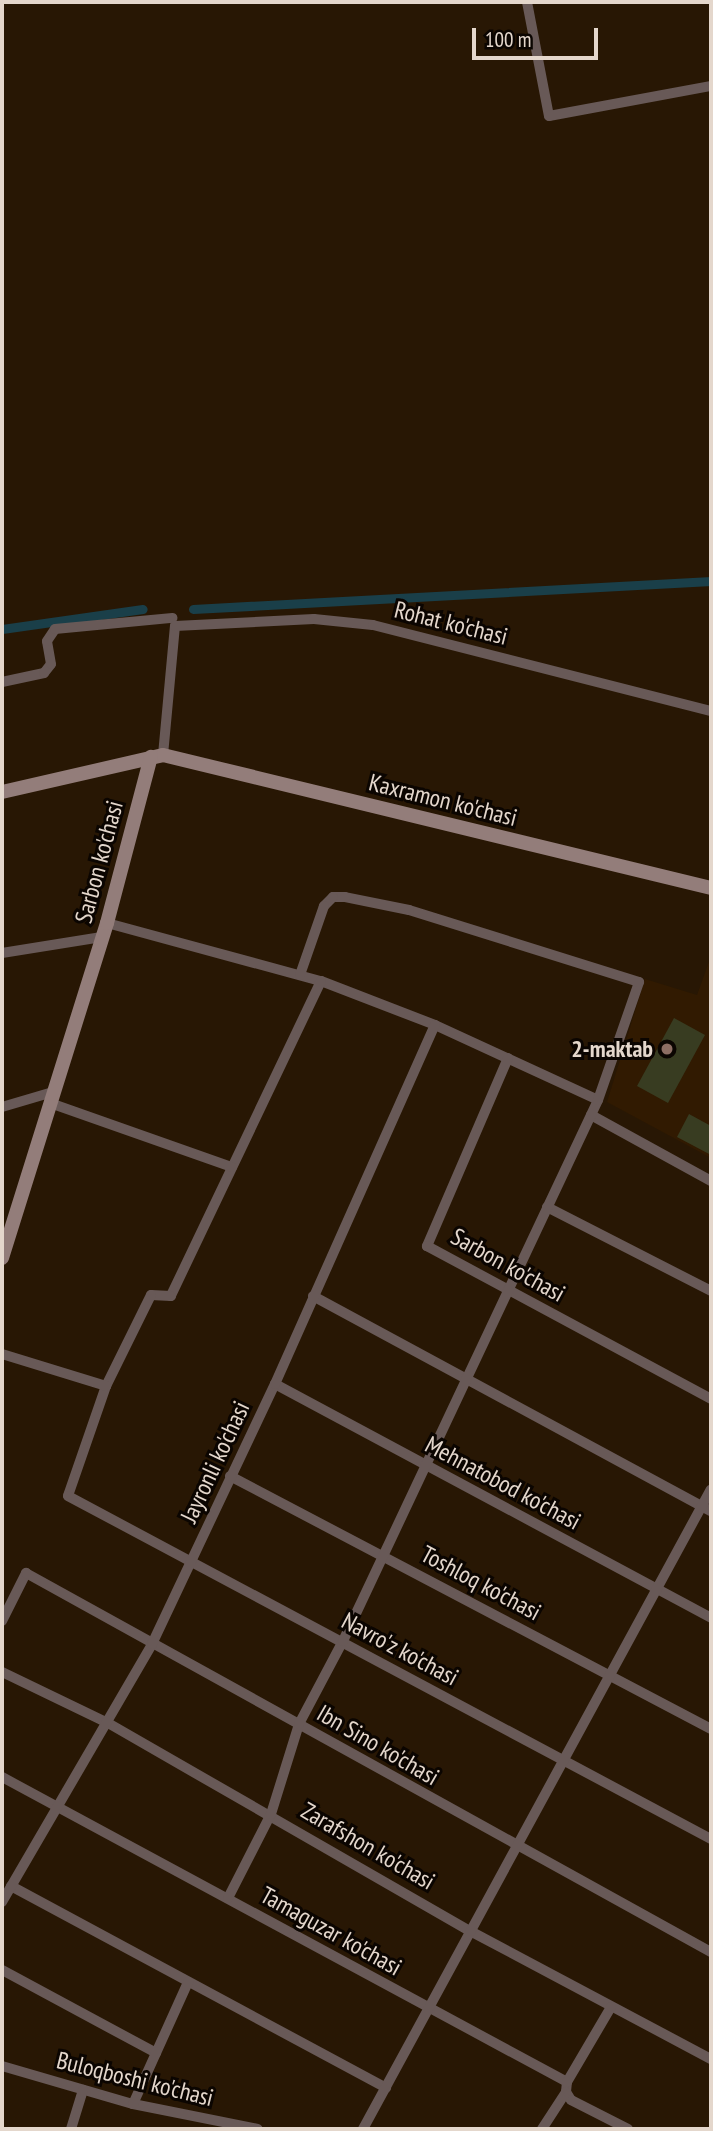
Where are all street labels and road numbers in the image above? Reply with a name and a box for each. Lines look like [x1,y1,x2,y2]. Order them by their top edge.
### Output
street label: Rohat ko'chasi [391,595,511,651]
street label: Kaxramon ko'chasi [366,768,520,832]
street label: Sarbon ko'chasi [69,798,129,926]
street label: Sarbon ko'chasi [446,1222,570,1308]
street label: Jayronli ko'chasi [174,1397,256,1527]
street label: Mehnatobod ko'chasi [420,1430,586,1536]
street label: Toshloq ko'chasi [416,1539,546,1627]
street label: Navro'z ko'chasi [337,1606,463,1692]
street label: Ibn Sino ko'chasi [312,1699,444,1791]
street label: Zarafshon ko'chasi [296,1796,440,1896]
street label: Tamaguzar ko'chasi [255,1880,407,1982]
street label: Buloqboshi ko'chasi [54,2046,216,2112]

